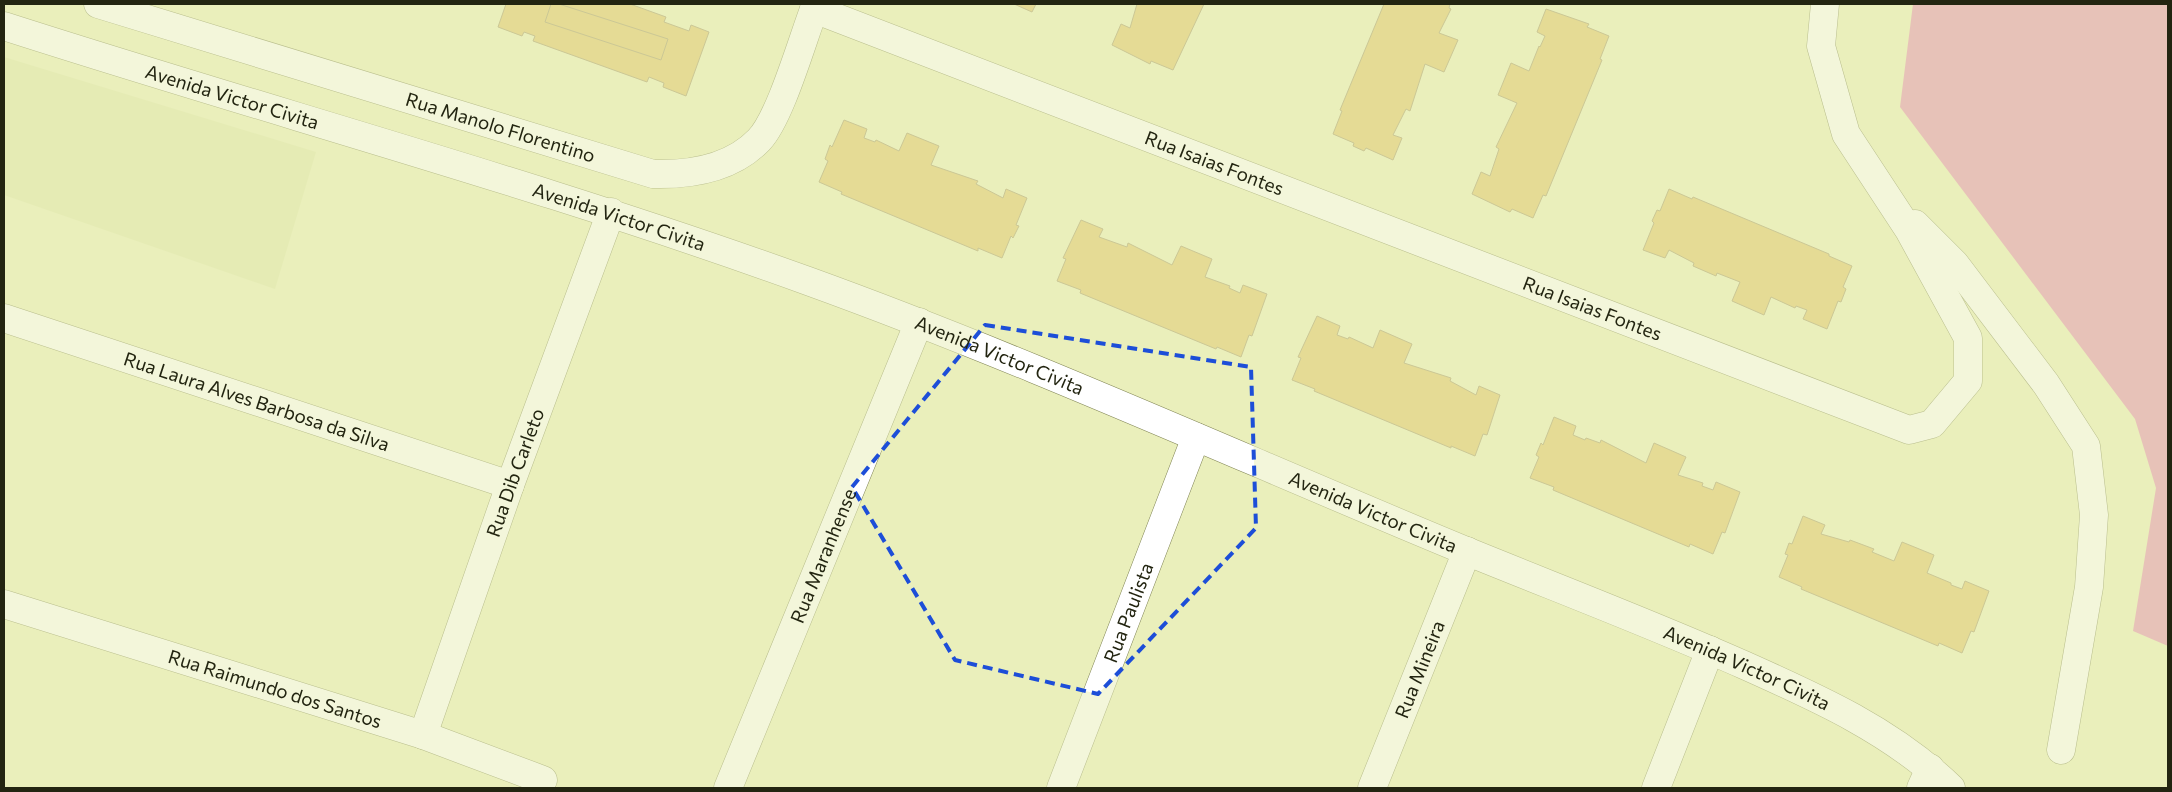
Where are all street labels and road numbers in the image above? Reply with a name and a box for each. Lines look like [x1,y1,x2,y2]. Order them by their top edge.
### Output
street label: Avenida Victor Civita [143,59,322,133]
street label: Rua Manolo Florentino [403,87,598,167]
street label: Rua Isaias Fontes [1142,125,1287,200]
street label: Avenida Victor Civita [530,177,708,255]
street label: Rua Isaias Fontes [1520,271,1665,345]
street label: Avenida Victor Civita [912,310,1088,399]
street label: Rua Laura Alves Barbosa da Silva [121,346,393,455]
street label: Rua Dib Carleto [481,405,548,540]
street label: Avenida Victor Civita [1286,466,1461,557]
street label: Rua Maranhense [785,485,861,626]
street label: Rua Paulista [1098,559,1158,666]
street label: Rua Mineira [1389,617,1449,721]
street label: Avenida Victor Civita [1660,620,1834,714]
street label: Rua Raimundo dos Santos [166,644,385,732]

